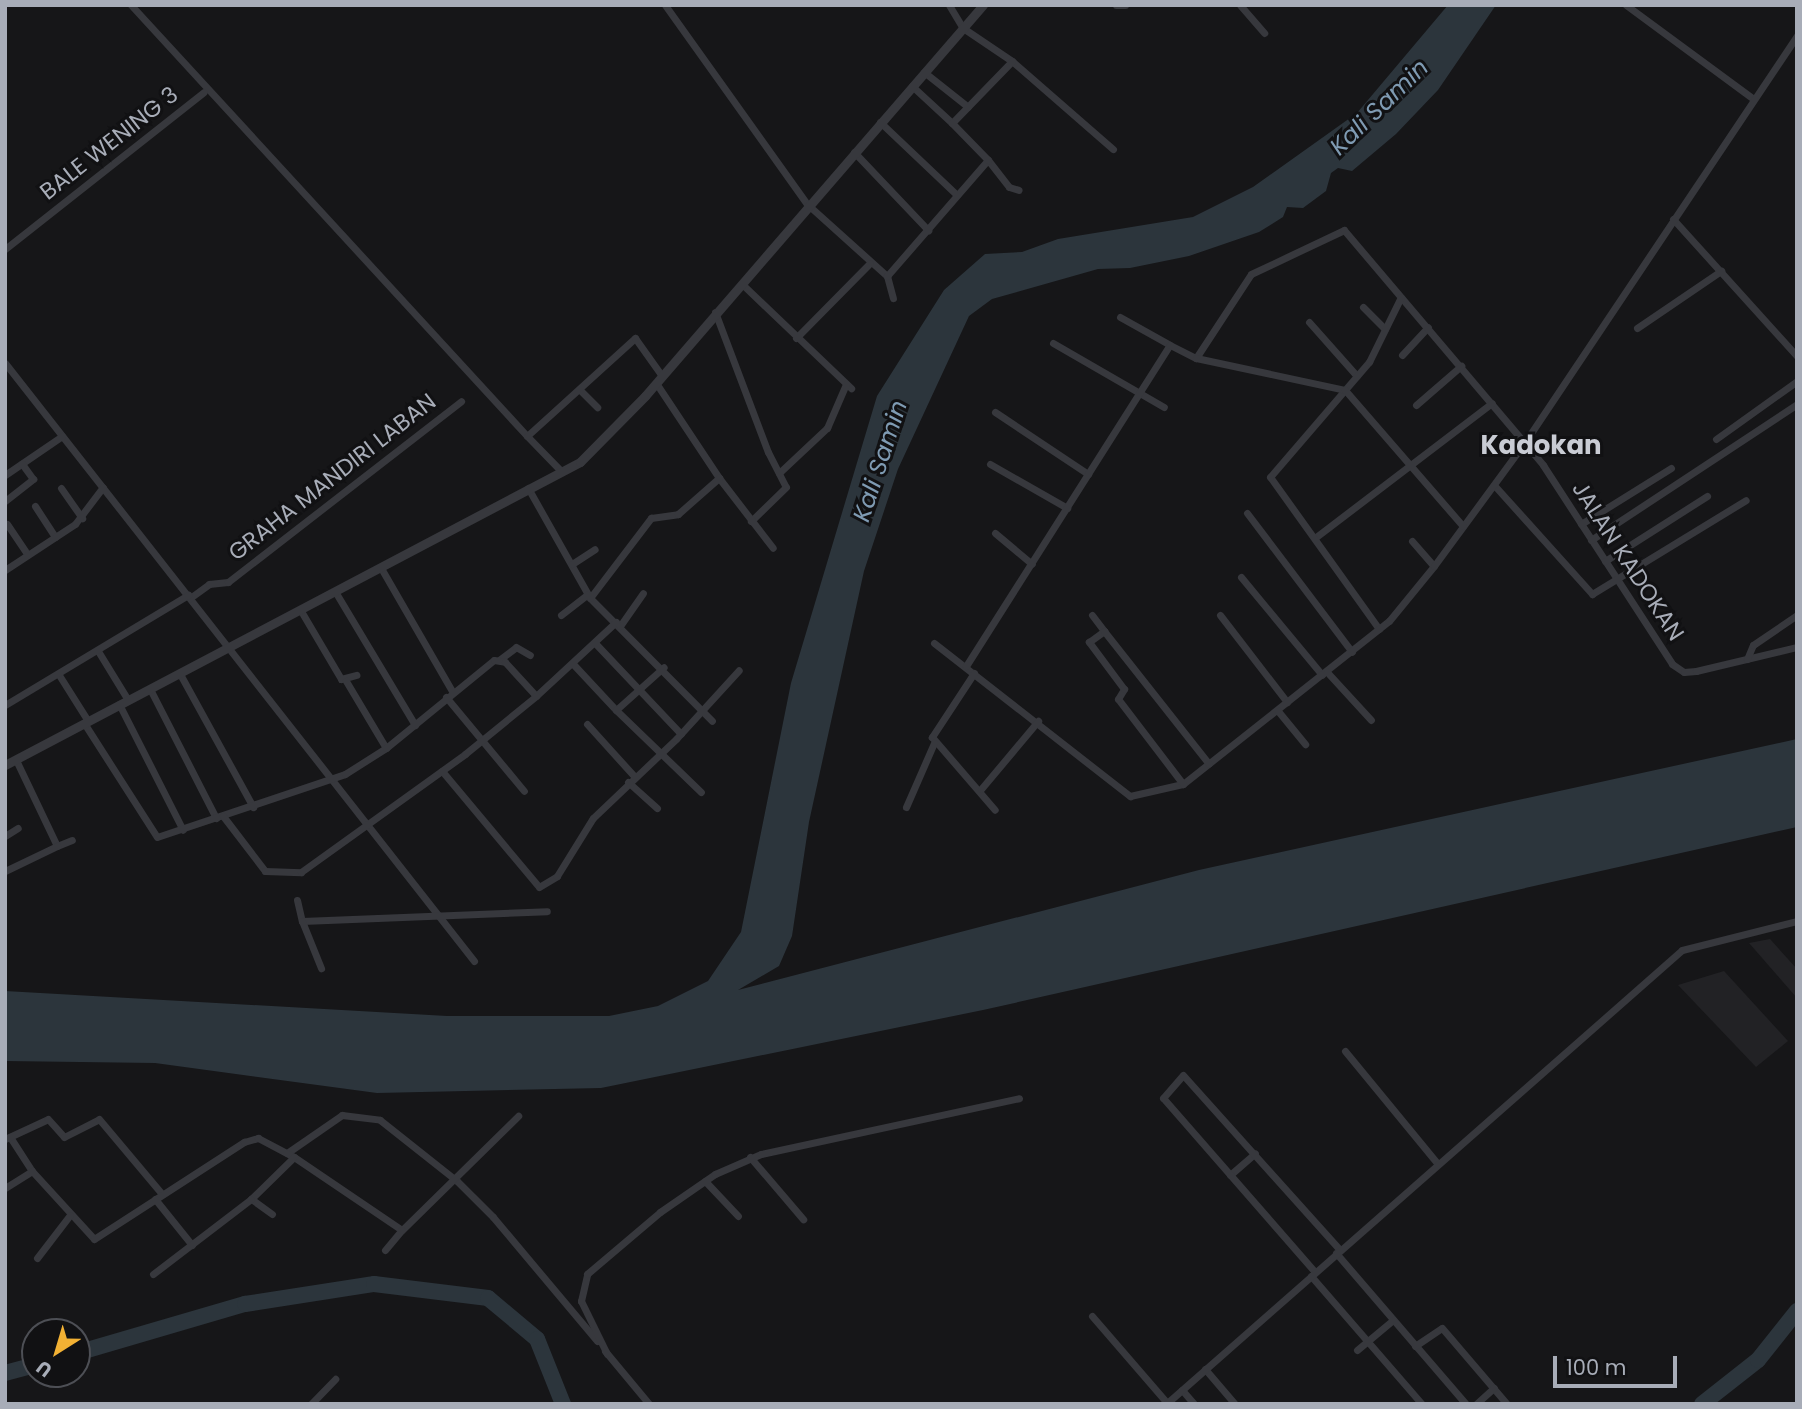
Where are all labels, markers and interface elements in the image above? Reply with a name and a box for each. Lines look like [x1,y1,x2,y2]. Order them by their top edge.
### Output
water label: Kali Samin [1324,53,1434,161]
street label: BALE WENING 3 [35,81,183,205]
street label: GRAHA MANDIRI LABAN [223,388,441,566]
water label: Kali Samin [847,397,913,525]
district label: Kadokan [1480,430,1602,462]
street label: JALAN KADOKAN [1566,476,1690,646]
north arrow [21,1318,91,1388]
scale bar [1557,1342,1681,1386]
text: 100 m [1566,1353,1626,1382]
text: U [31,1354,58,1383]

